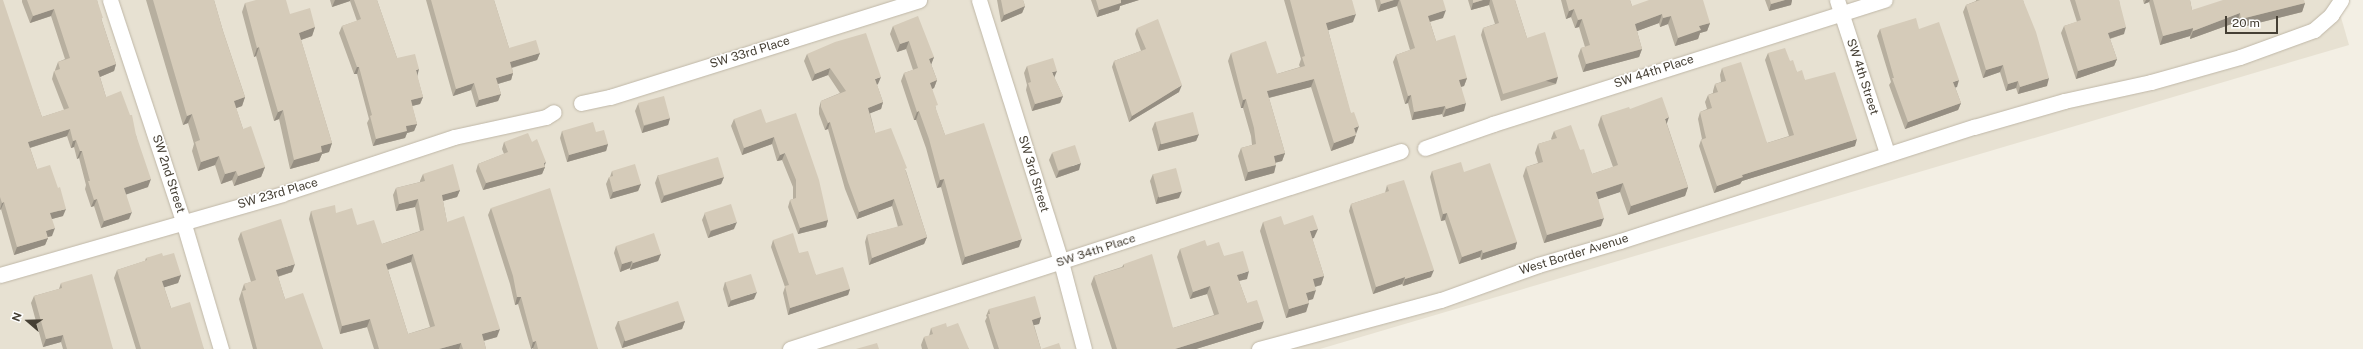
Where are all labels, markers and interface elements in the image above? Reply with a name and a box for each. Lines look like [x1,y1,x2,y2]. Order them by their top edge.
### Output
scale bar [2227,8,2280,34]
text: 20 m [2232,16,2260,30]
street label: SW 33rd Place [708,34,792,72]
street label: SW 4th Street [1843,37,1881,117]
street label: SW 44th Place [1612,52,1696,92]
street label: SW 2nd Street [149,133,187,215]
street label: SW 3rd Street [1015,134,1051,214]
street label: SW 23rd Place [236,176,320,212]
street label: SW 34th Place [1054,231,1138,271]
street label: West Border Avenue [1518,232,1630,278]
north arrow [8,301,48,341]
text: N [10,311,24,323]

